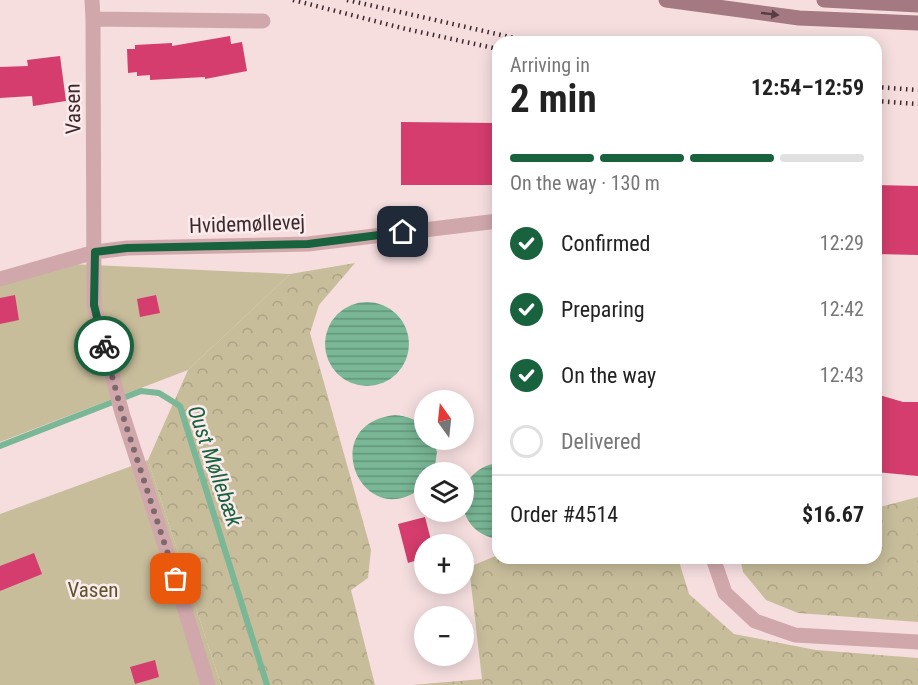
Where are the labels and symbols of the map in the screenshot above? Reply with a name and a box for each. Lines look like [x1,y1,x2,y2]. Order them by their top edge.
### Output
one-way arrow [761,9,780,19]
street label: Vasen [61,83,85,135]
pin [377,206,428,257]
street label: Hvidemøllevej [189,210,305,238]
courier [74,316,134,376]
north arrow [414,390,474,450]
water label: Oust Møllebæk [183,402,248,530]
pin [150,553,201,604]
park label: Vasen [68,578,118,602]

